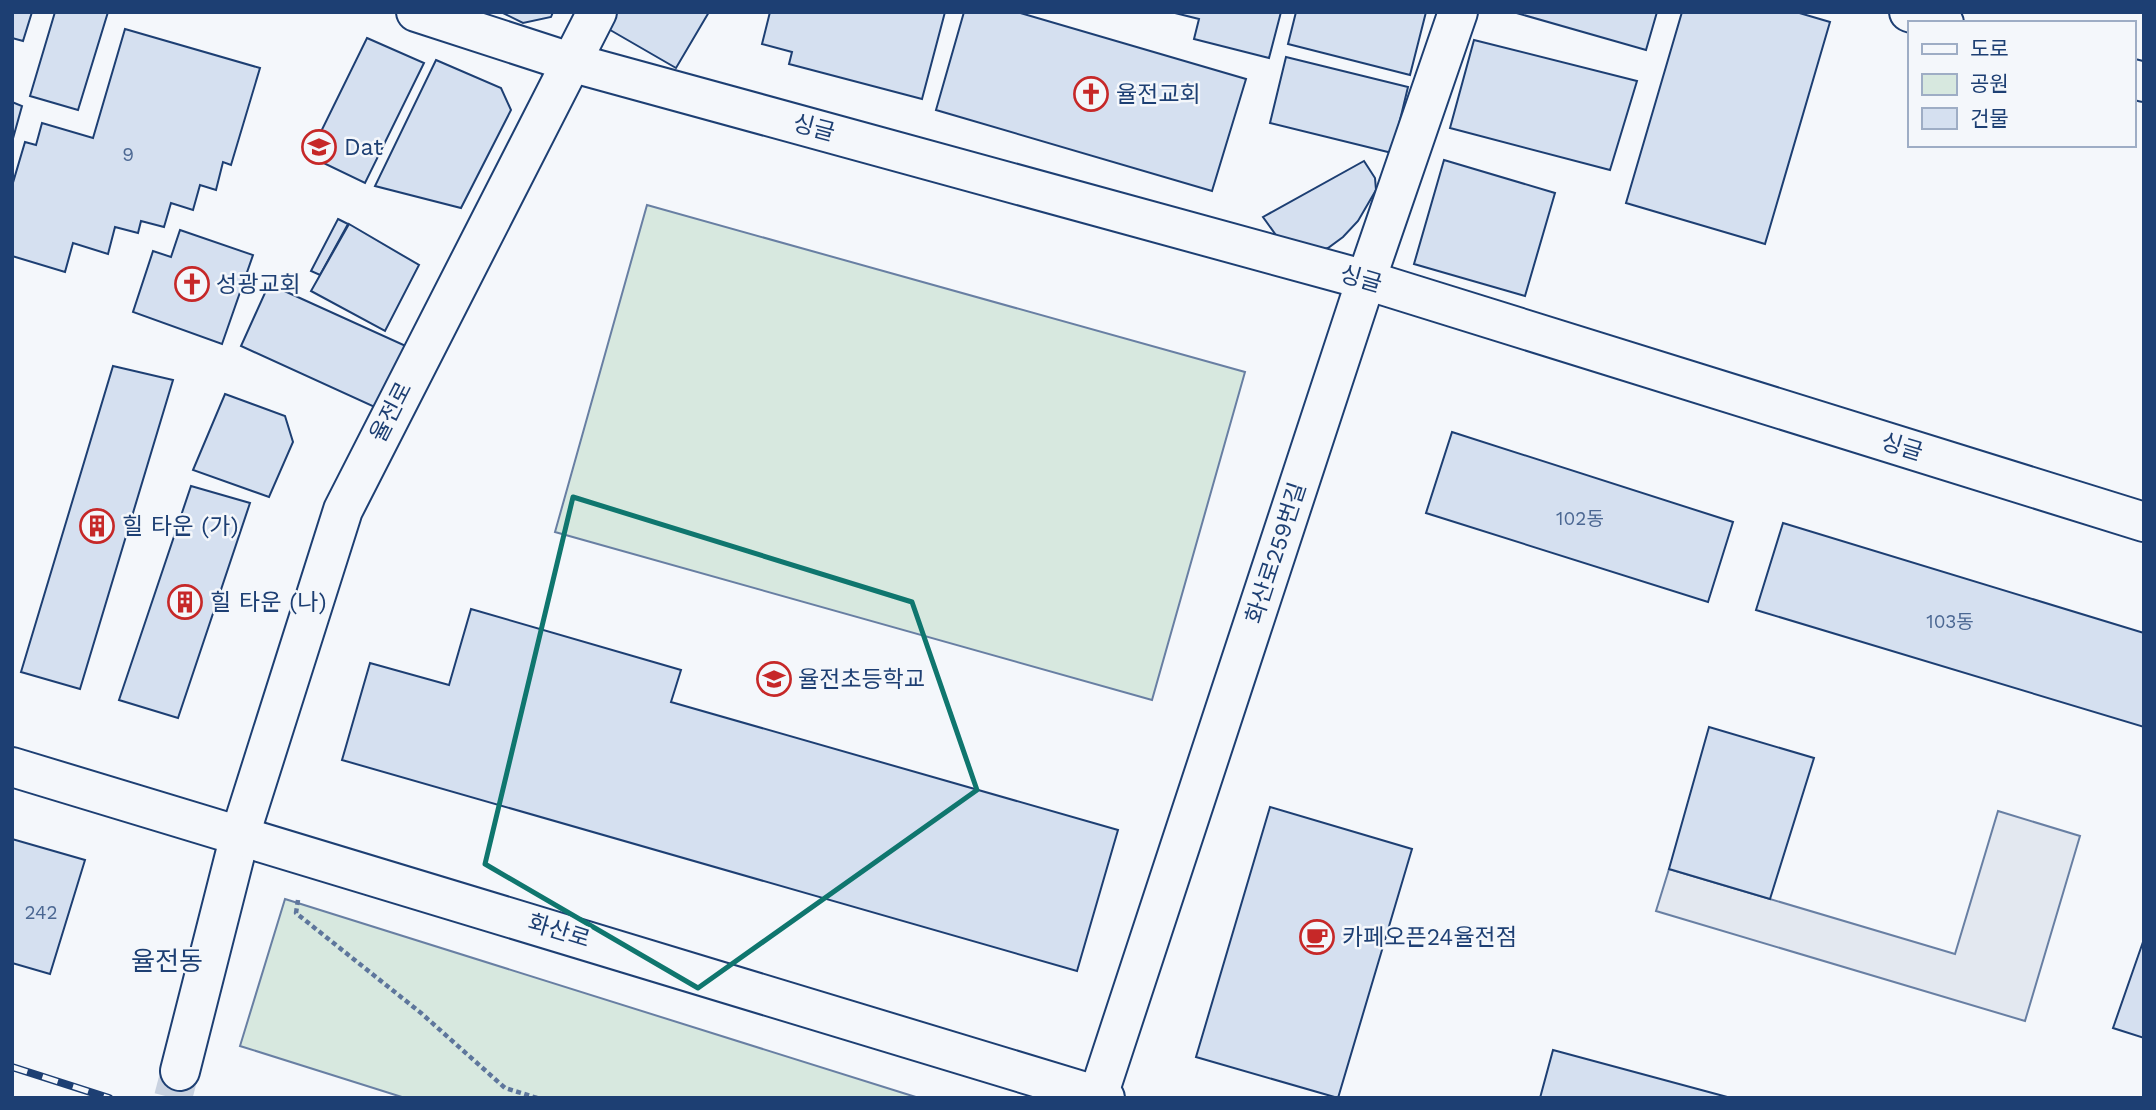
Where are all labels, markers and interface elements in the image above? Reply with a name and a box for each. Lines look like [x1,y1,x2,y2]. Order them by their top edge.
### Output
legend [1908,21,2135,147]
text: 도로 [1970,36,2009,61]
text: 공원 [1970,71,2009,96]
church icon: 율전교회 [1072,75,1110,113]
place label: 율전교회 [1116,81,1201,108]
text: 건물 [1970,106,2009,131]
street label: 싱글 [790,109,838,147]
school or university icon: Dat [300,128,338,166]
place label: Dat [344,134,383,161]
house number: 9 [122,143,134,166]
street label: 싱글 [1337,260,1385,298]
church icon: 성광교회 [173,265,211,303]
place label: 성광교회 [216,271,301,298]
street label: 율전로 [365,378,417,446]
street label: 싱글 [1878,428,1926,466]
street label: 화산로259번길 [1240,479,1312,627]
building icon: 힐 타운 (가) [78,507,116,545]
house number: 102동 [1556,507,1604,530]
place label: 힐 타운 (가) [122,513,238,540]
building icon: 힐 타운 (나) [166,583,204,621]
place label: 힐 타운 (나) [210,589,326,616]
house number: 103동 [1926,610,1974,633]
school or university icon: 율전초등학교 [755,660,793,698]
place label: 율전초등학교 [798,666,925,693]
house number: 242 [24,901,58,924]
street label: 화산로 [525,909,593,953]
cafe icon: 카페오픈24율전점 [1298,918,1336,956]
place label: 카페오픈24율전점 [1342,924,1517,951]
district label: 율전동 [131,946,203,976]

